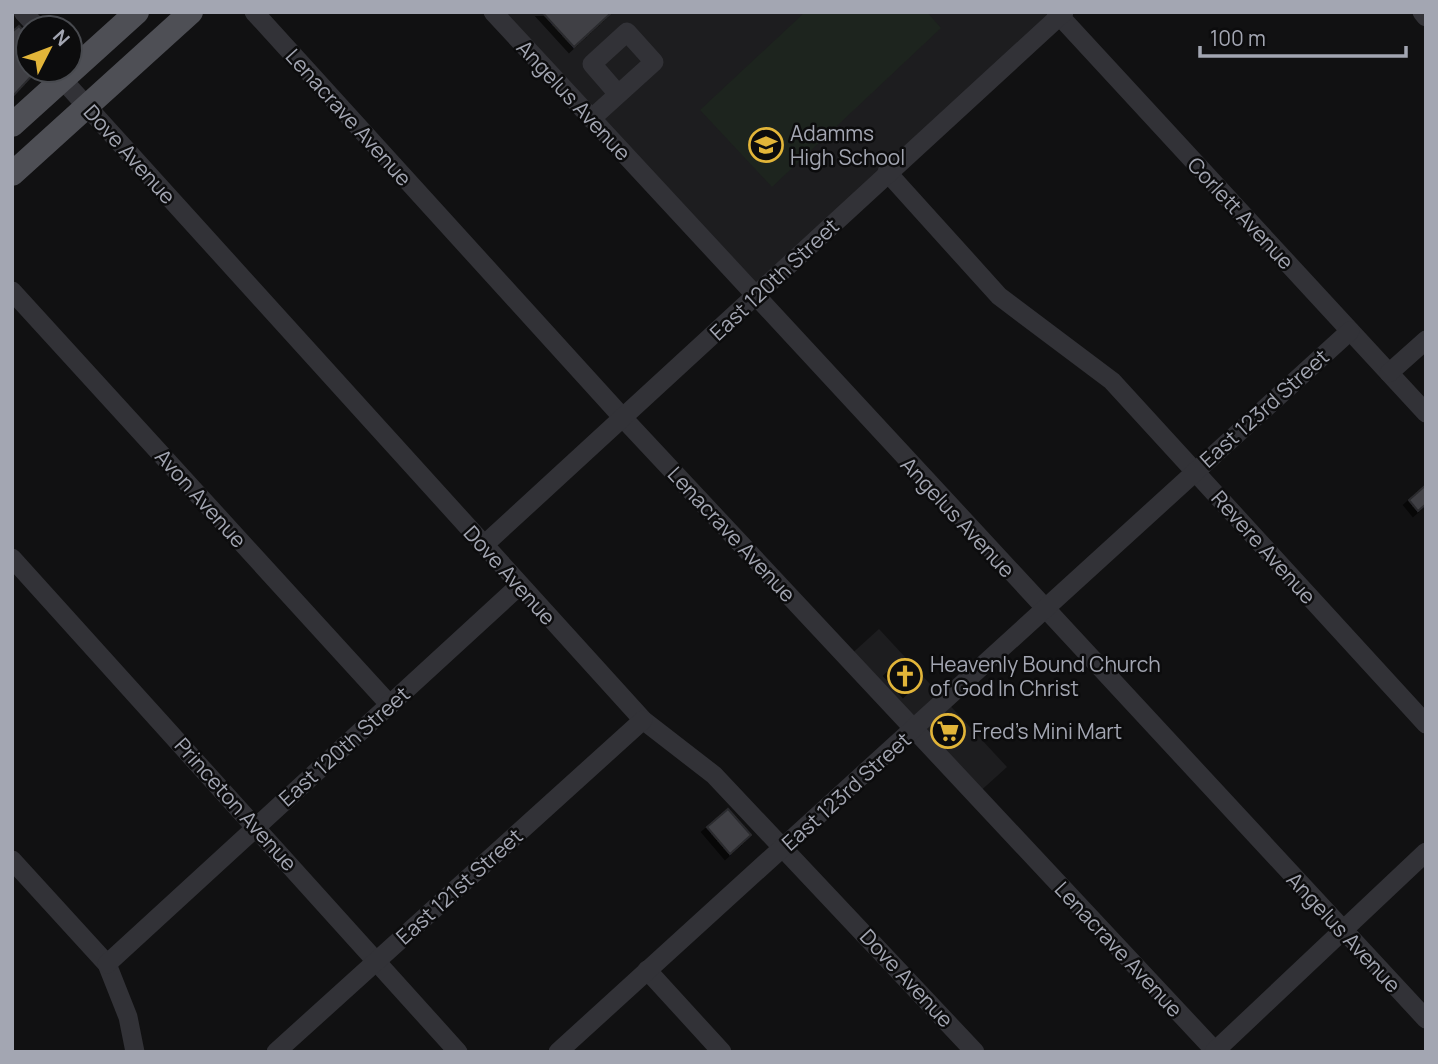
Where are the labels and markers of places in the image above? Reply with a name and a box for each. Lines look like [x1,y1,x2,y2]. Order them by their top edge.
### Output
place label: Adamms High School [790,119,905,171]
school or university icon: Adamms High School [747,126,785,164]
place label: Heavenly Bound Church of God In Christ [930,650,1161,702]
church icon: Heavenly Bound Church of God In Christ [886,657,924,695]
supermarket icon: Fred's Mini Mart [929,712,967,750]
place label: Fred's Mini Mart [972,717,1122,745]

